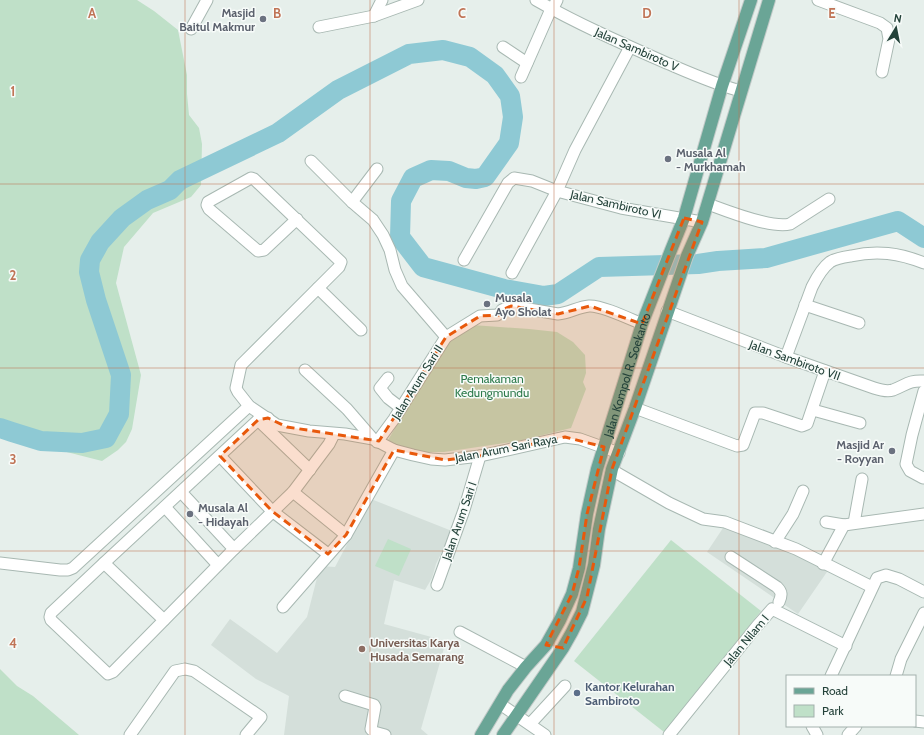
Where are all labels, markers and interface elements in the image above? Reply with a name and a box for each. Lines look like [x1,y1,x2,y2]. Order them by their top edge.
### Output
text: A [88,5,97,21]
place label: Masjid Baitul Makmur [179,5,255,34]
text: B [273,5,281,21]
text: C [458,5,466,21]
text: D [642,5,652,21]
text: E [828,5,836,21]
north arrow [876,8,916,48]
text: N [893,11,903,26]
marker: Masjid Baitul Makmur [258,14,268,24]
street label: Jalan Sambiroto V [592,23,682,74]
text: 1 [11,83,15,99]
place label: Musala Al - Murkhamah [676,145,746,174]
marker: Musala Al - Murkhamah [663,154,673,164]
street label: Jalan Sambiroto VI [568,186,663,222]
text: 2 [10,267,17,283]
place label: Musala Ayo Sholat [495,290,551,319]
marker: Musala Ayo Sholat [482,299,492,309]
street label: Jalan Kompol R. Soekanto [600,310,653,440]
street label: Jalan Sambiroto VII [746,336,843,383]
street label: Jalan Arum Sari II [388,342,446,423]
park label: Pemakaman Kedungmundu [455,371,529,400]
street label: Jalan Arum Sari Raya [453,431,559,465]
place label: Masjid Ar - Royyan [836,437,884,466]
marker: Masjid Ar - Royyan [887,446,897,456]
text: 3 [9,451,17,467]
street label: Jalan Arum Sari I [438,480,479,563]
place label: Musala Al - Hidayah [198,500,249,529]
marker: Musala Al - Hidayah [185,509,195,519]
street label: Jalan Nilam I [720,611,772,670]
text: 4 [9,635,17,651]
place label: Universitas Karya Husada Semarang [370,635,464,664]
marker: Universitas Karya Husada Semarang [357,644,367,654]
legend [786,675,916,727]
place label: Kantor Kelurahan Sambiroto [585,679,675,708]
text: Road [822,683,848,698]
marker: Kantor Kelurahan Sambiroto [572,688,582,698]
text: Park [822,703,844,718]

